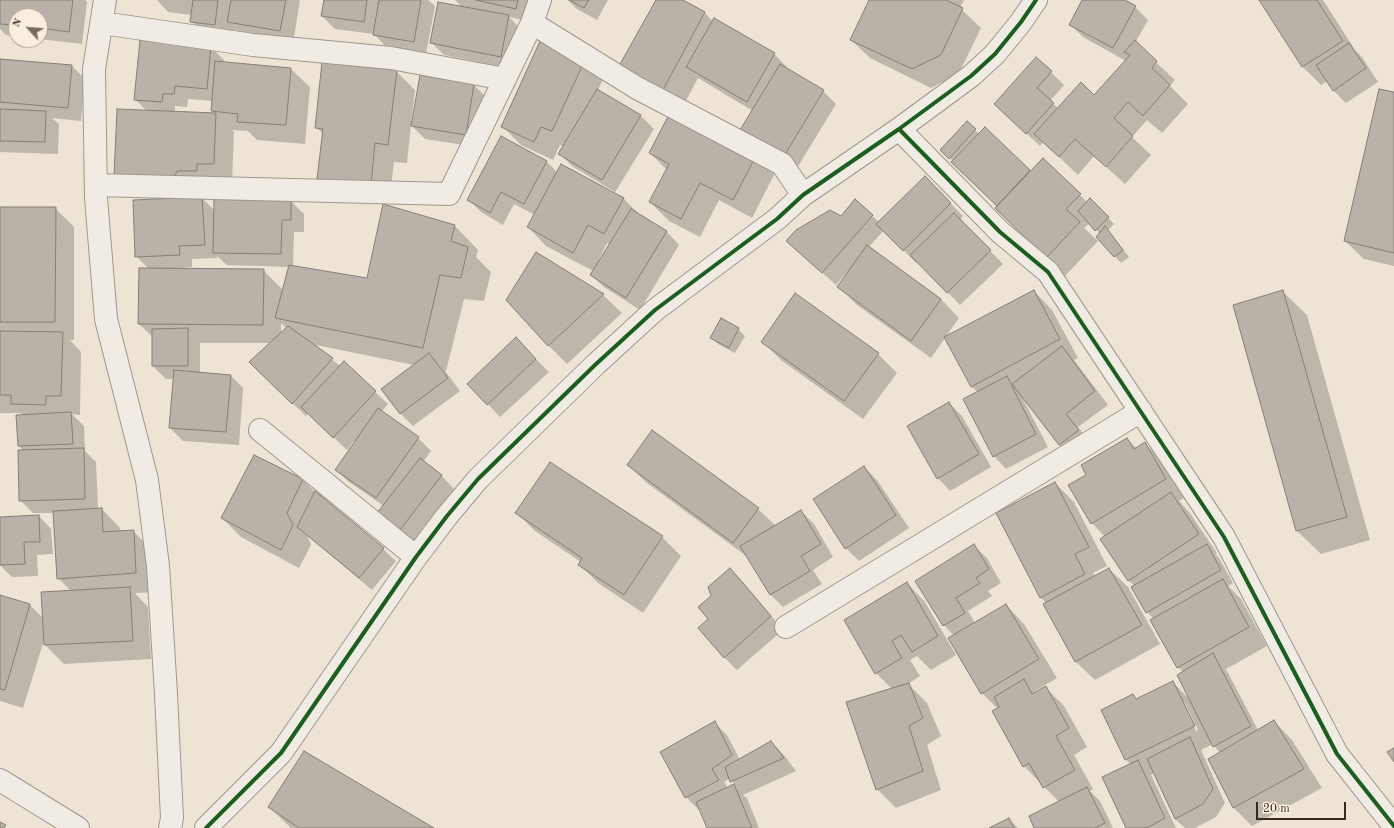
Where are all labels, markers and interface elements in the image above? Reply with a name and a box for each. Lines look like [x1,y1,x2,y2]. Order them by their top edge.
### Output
north arrow [8,8,48,48]
text: N [11,17,24,29]
scale bar [1258,794,1348,820]
text: 20 m [1263,803,1290,815]

